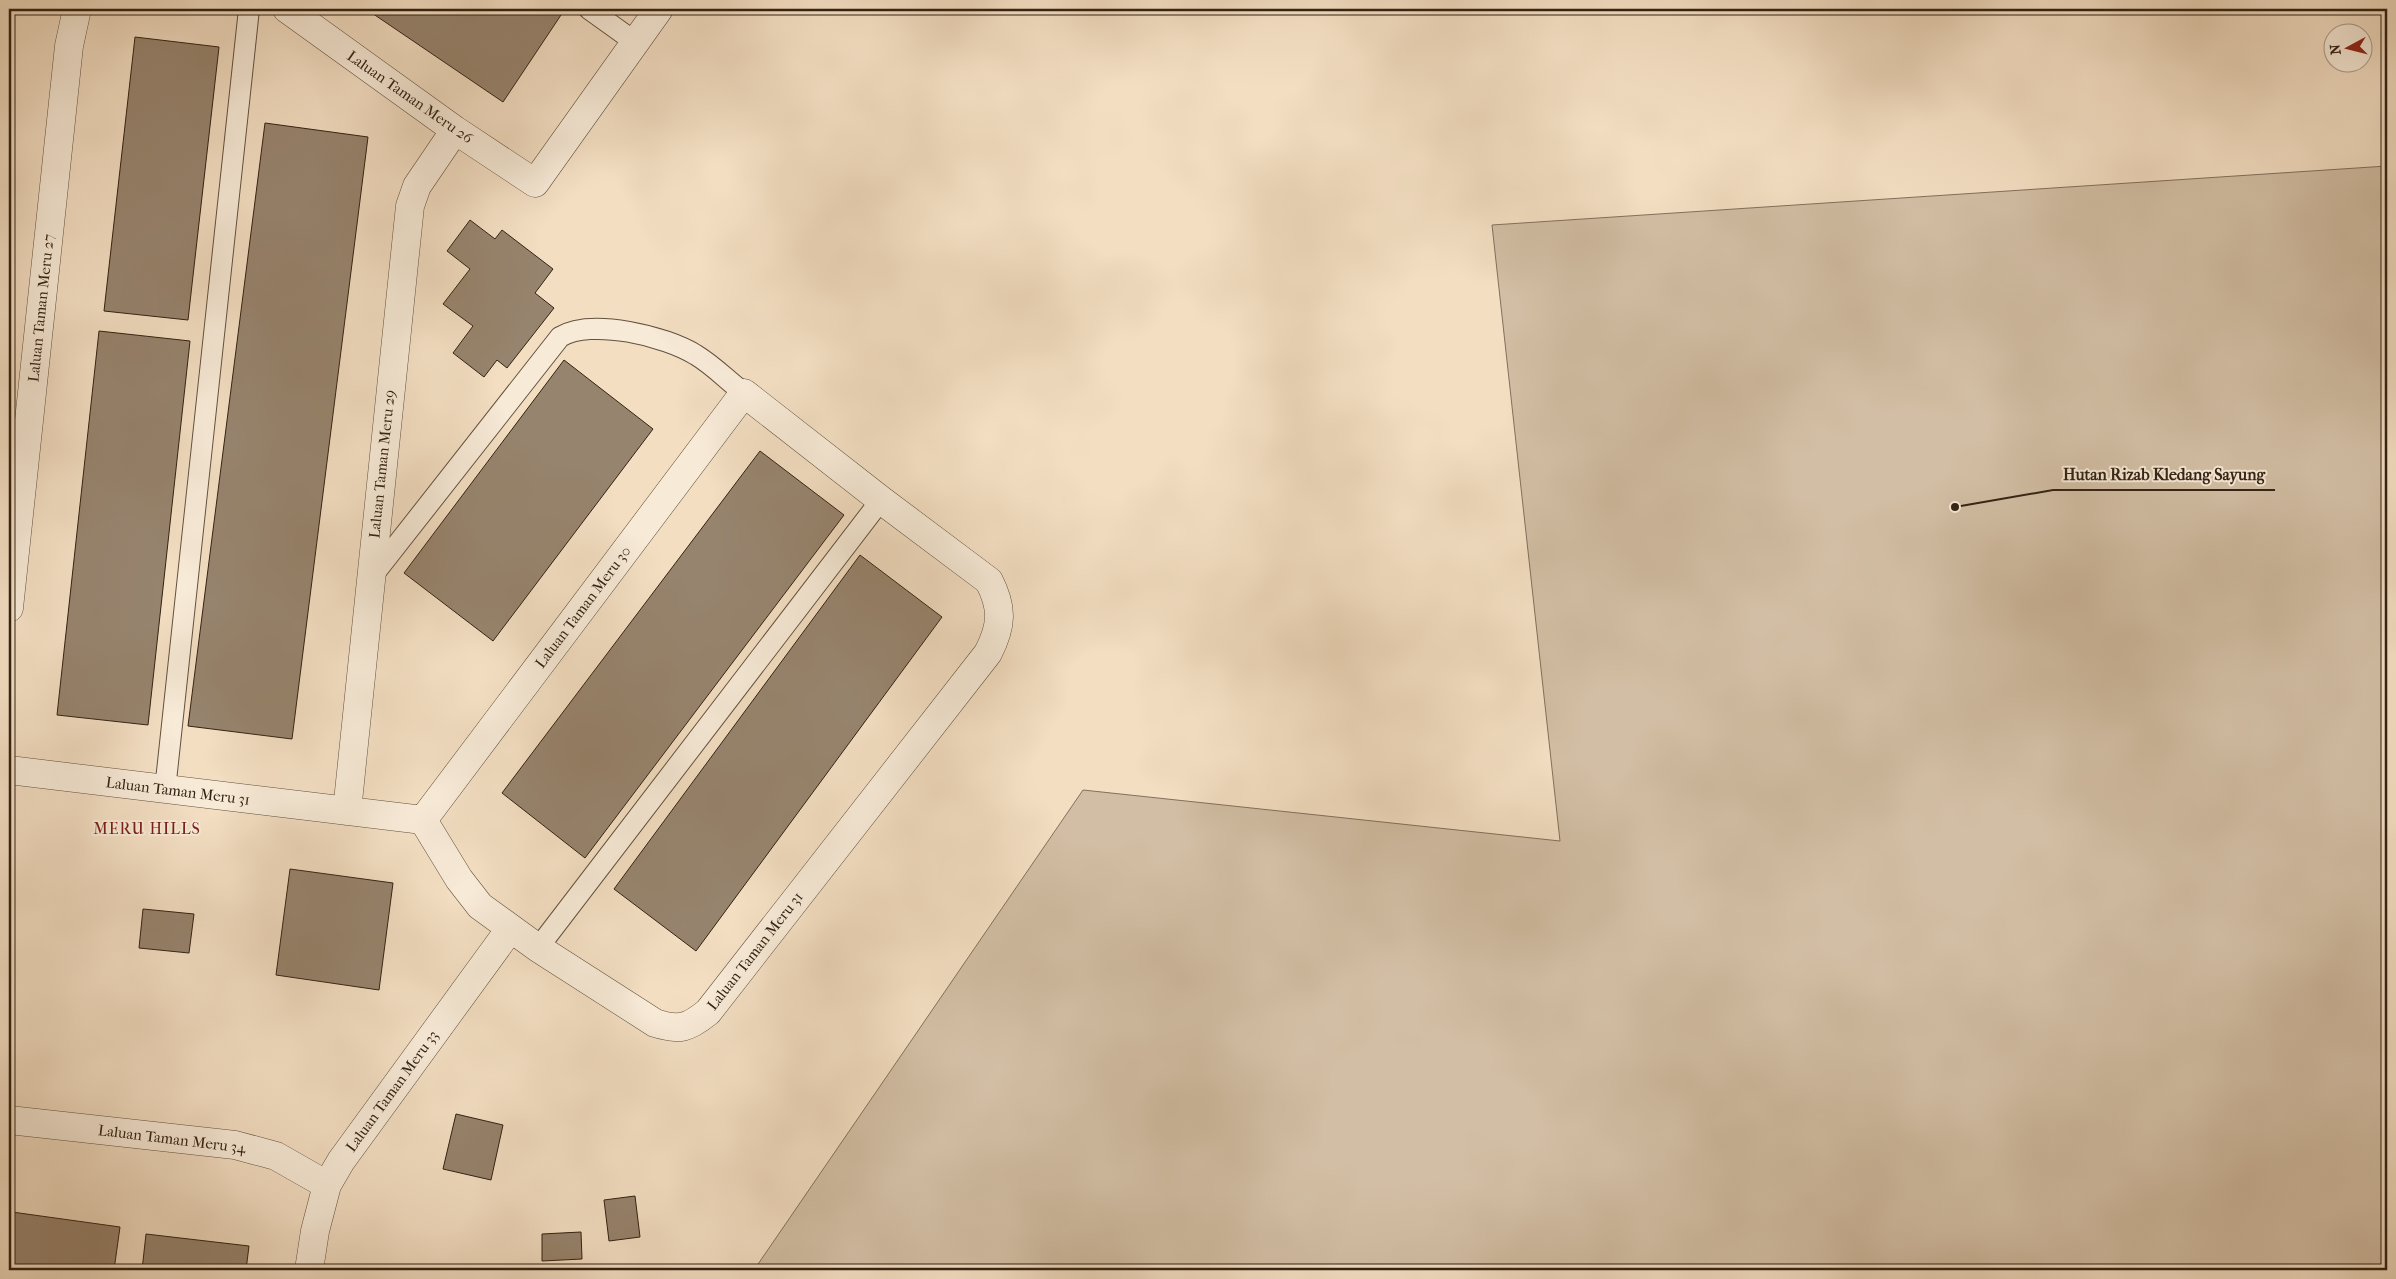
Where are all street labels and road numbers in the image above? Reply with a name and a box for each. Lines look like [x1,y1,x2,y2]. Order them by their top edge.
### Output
street label: Laluan Taman Meru 26 [344,47,477,148]
street label: Laluan Taman Meru 27 [24,233,58,383]
street label: Laluan Taman Meru 29 [365,389,399,539]
street label: Laluan Taman Meru 30 [531,542,635,672]
street label: Laluan Taman Meru 31 [105,773,251,809]
street label: Laluan Taman Meru 31 [703,888,807,1014]
street label: Laluan Taman Meru 33 [342,1027,442,1155]
street label: Laluan Taman Meru 34 [97,1121,248,1157]

